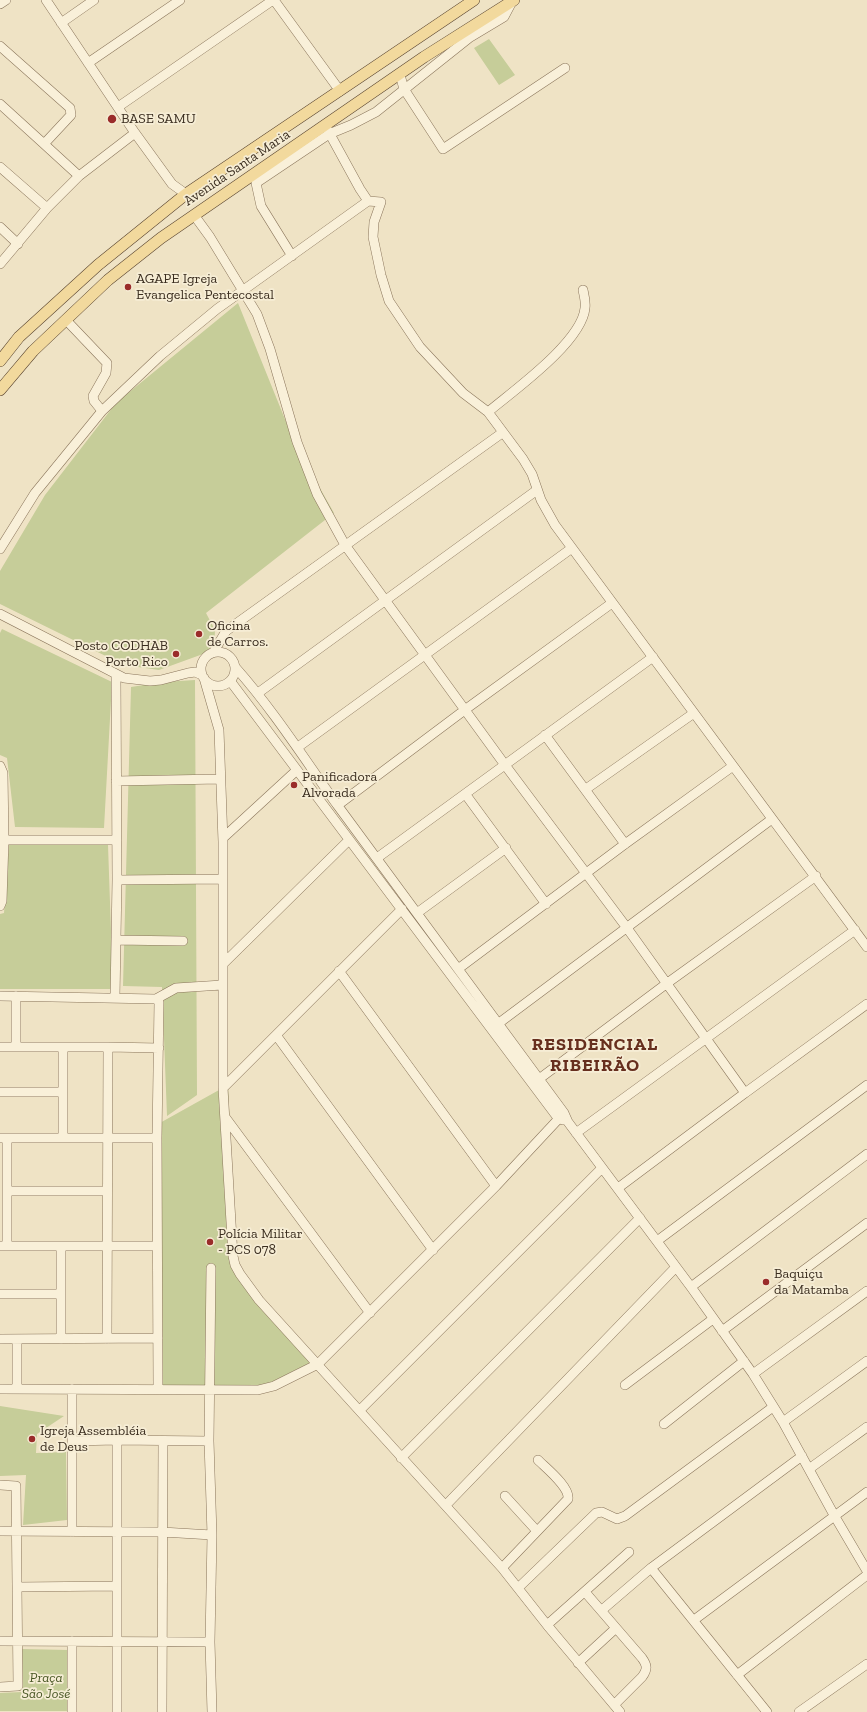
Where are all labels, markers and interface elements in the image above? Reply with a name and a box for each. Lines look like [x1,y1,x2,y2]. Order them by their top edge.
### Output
place label: BASE SAMU [121,111,196,127]
marker: BASE SAMU [106,113,118,125]
street label: Avenida Santa Maria [181,126,293,210]
place label: AGAPE Igreja Evangelica Pentecostal [136,271,274,304]
marker: AGAPE Igreja Evangelica Pentecostal [123,282,133,292]
place label: Oficina de Carros. [207,618,268,650]
marker: Oficina de Carros. [194,629,204,639]
place label: Posto CODHAB Porto Rico [75,638,168,670]
marker: Posto CODHAB Porto Rico [171,649,181,659]
place label: Panificadora Alvorada [302,769,377,802]
marker: Panificadora Alvorada [289,780,299,790]
district label: RESIDENCIAL RIBEIRÃO [532,1034,658,1076]
place label: Polícia Militar - PCS 078 [218,1226,303,1258]
marker: Polícia Militar - PCS 078 [205,1237,215,1247]
place label: Baquiçu da Matamba [774,1266,849,1298]
marker: Baquiçu da Matamba [761,1277,771,1287]
place label: Igreja Assembléia de Deus [40,1423,146,1456]
marker: Igreja Assembléia de Deus [27,1434,37,1444]
park label: Praça São José [22,1670,70,1702]

